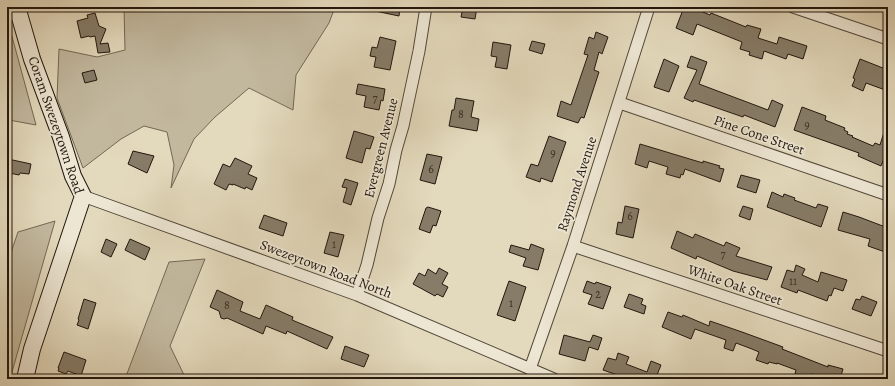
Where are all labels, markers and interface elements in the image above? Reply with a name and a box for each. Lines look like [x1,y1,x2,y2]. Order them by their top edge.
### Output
street label: Coram Swezeytown Road [24,54,89,197]
house number: 7 [372,90,378,106]
street label: Evergreen Avenue [359,96,403,200]
house number: 8 [458,106,464,122]
street label: Pine Cone Street [711,111,807,160]
house number: 9 [804,117,810,133]
street label: Raymond Avenue [553,134,601,234]
house number: 9 [550,145,556,161]
house number: 6 [428,161,434,177]
house number: 6 [627,208,633,224]
street label: Swezeytown Road North [257,235,395,303]
house number: 1 [332,236,336,252]
house number: 7 [720,246,726,262]
street label: White Oak Street [684,260,785,310]
house number: 11 [789,273,797,289]
house number: 2 [595,286,601,302]
house number: 1 [509,295,513,311]
house number: 8 [224,297,230,313]

